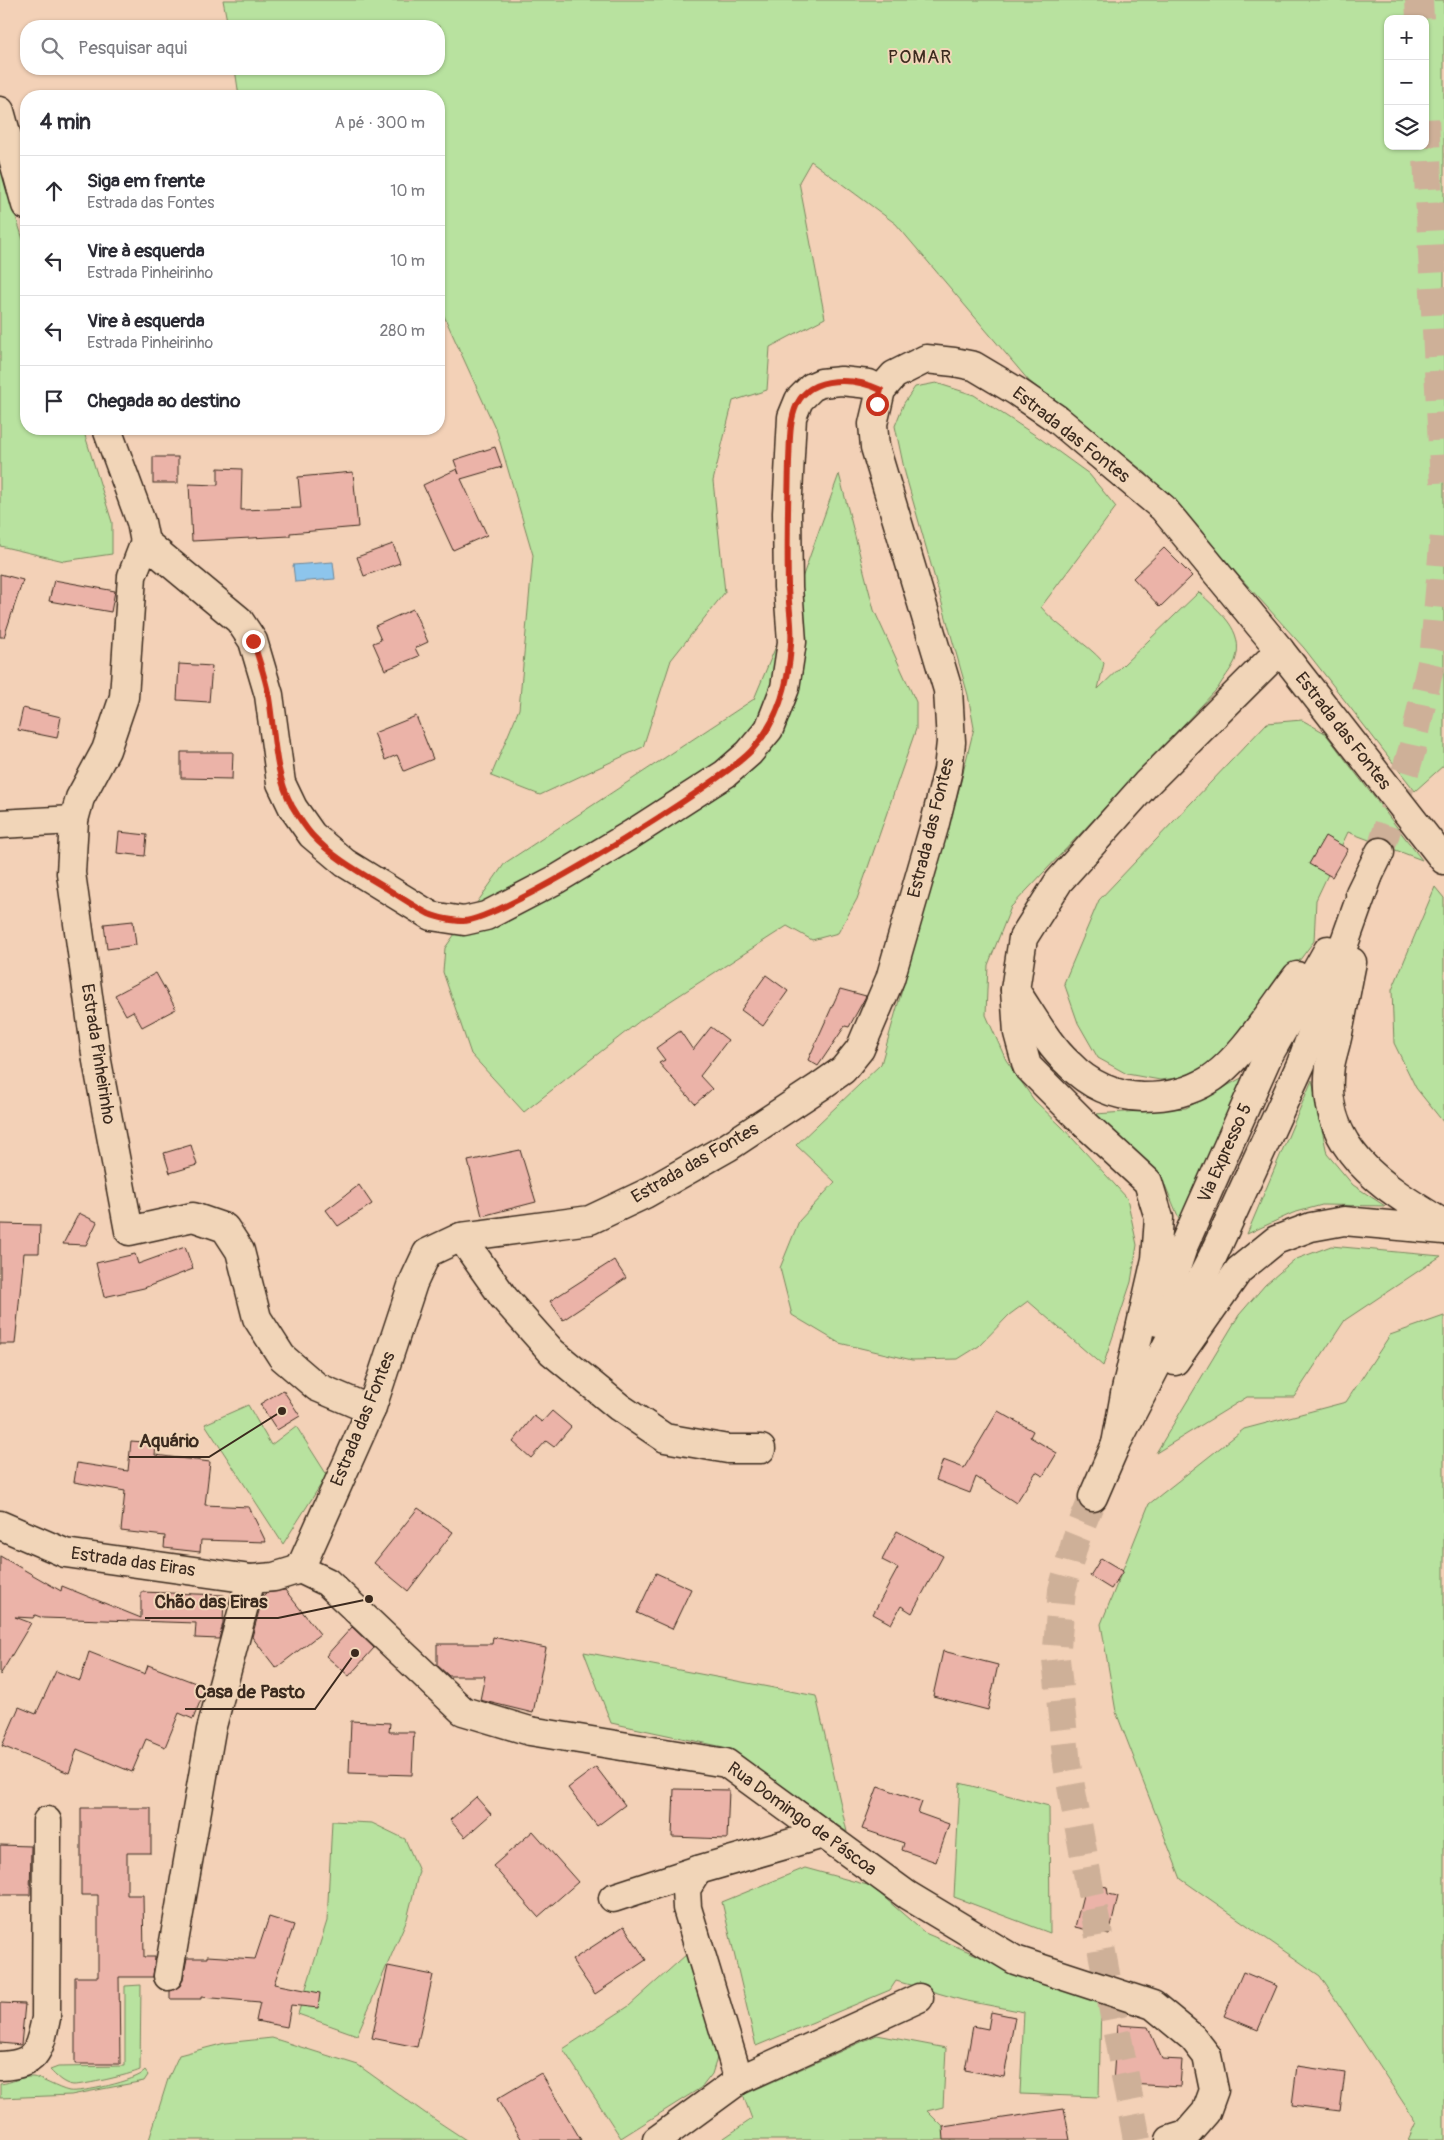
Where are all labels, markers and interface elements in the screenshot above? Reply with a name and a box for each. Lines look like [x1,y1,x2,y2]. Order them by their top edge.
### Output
map controls [1384,15,1429,150]
button: + [1384,15,1429,60]
search box [20,20,445,75]
icon: search [38,34,66,62]
text: Pesquisar aqui [78,36,187,60]
district label: POMAR [888,45,952,69]
button: − [1384,60,1429,105]
button: layers [1384,105,1429,150]
text: 4 min [40,109,91,136]
text: A pé · 300 m [335,113,425,133]
text: Siga em frente [87,169,205,193]
icon: ahead [40,177,68,205]
text: 10 m [390,181,425,201]
text: Estrada das Fontes [87,193,214,213]
text: Vire à esquerda [87,239,205,263]
icon: left [40,247,68,275]
text: 10 m [390,251,425,271]
text: Estrada Pinheirinho [87,263,213,283]
text: Vire à esquerda [87,309,205,333]
icon: left [40,317,68,345]
text: 280 m [379,321,425,341]
text: Estrada Pinheirinho [87,333,213,353]
street label: Estrada das Fontes [1007,382,1135,488]
icon: arrive [40,387,68,415]
text: Chegada ao destino [87,389,240,413]
route start [866,393,889,416]
route end [242,630,265,653]
street label: Estrada das Fontes [1290,667,1396,795]
street label: Estrada das Fontes [903,756,959,900]
street label: Estrada Pinheirinho [76,982,121,1126]
street label: Via Expresso 5 [1193,1100,1257,1206]
street label: Estrada das Fontes [627,1117,763,1209]
street label: Estrada das Fontes [325,1348,401,1490]
callout: Aquário [129,1423,209,1457]
text: Aquário [139,1429,200,1453]
street label: Estrada das Eiras [69,1542,197,1582]
callout: Chão das Eiras [145,1584,278,1618]
text: Chão das Eiras [155,1590,268,1614]
callout: Casa de Pasto [185,1675,315,1709]
text: Casa de Pasto [195,1680,306,1704]
street label: Rua Domingo de Páscoa [723,1757,881,1881]

